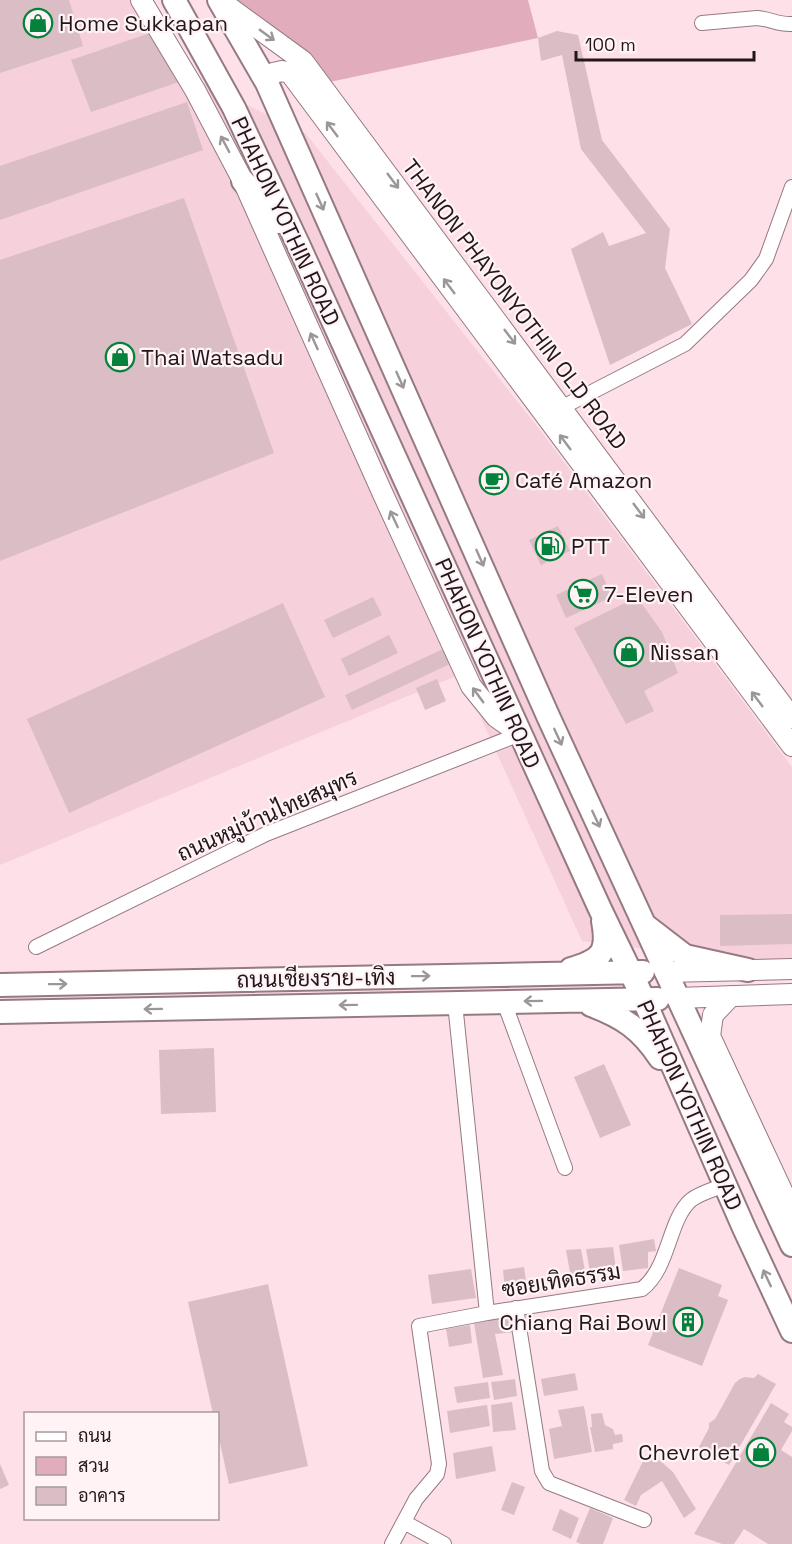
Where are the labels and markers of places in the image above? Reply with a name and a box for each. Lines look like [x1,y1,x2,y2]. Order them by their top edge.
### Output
shop icon: Home Sukkapan [22,7,54,39]
place label: Home Sukkapan [59,9,228,37]
shop icon: Thai Watsadu [104,341,136,373]
place label: Thai Watsadu [141,343,284,371]
cafe icon: Café Amazon [478,464,510,496]
place label: Café Amazon [515,466,652,494]
fuel station icon: PTT [534,530,566,562]
place label: PTT [571,532,610,560]
supermarket icon: 7-Eleven [567,578,599,610]
place label: 7-Eleven [604,580,693,608]
shop icon: Nissan [613,636,645,668]
place label: Nissan [650,638,719,666]
building icon: Chiang Rai Bowl [672,1306,704,1338]
place label: Chiang Rai Bowl [500,1308,667,1336]
shop icon: Chevrolet [745,1436,777,1468]
place label: Chevrolet [638,1438,740,1466]

